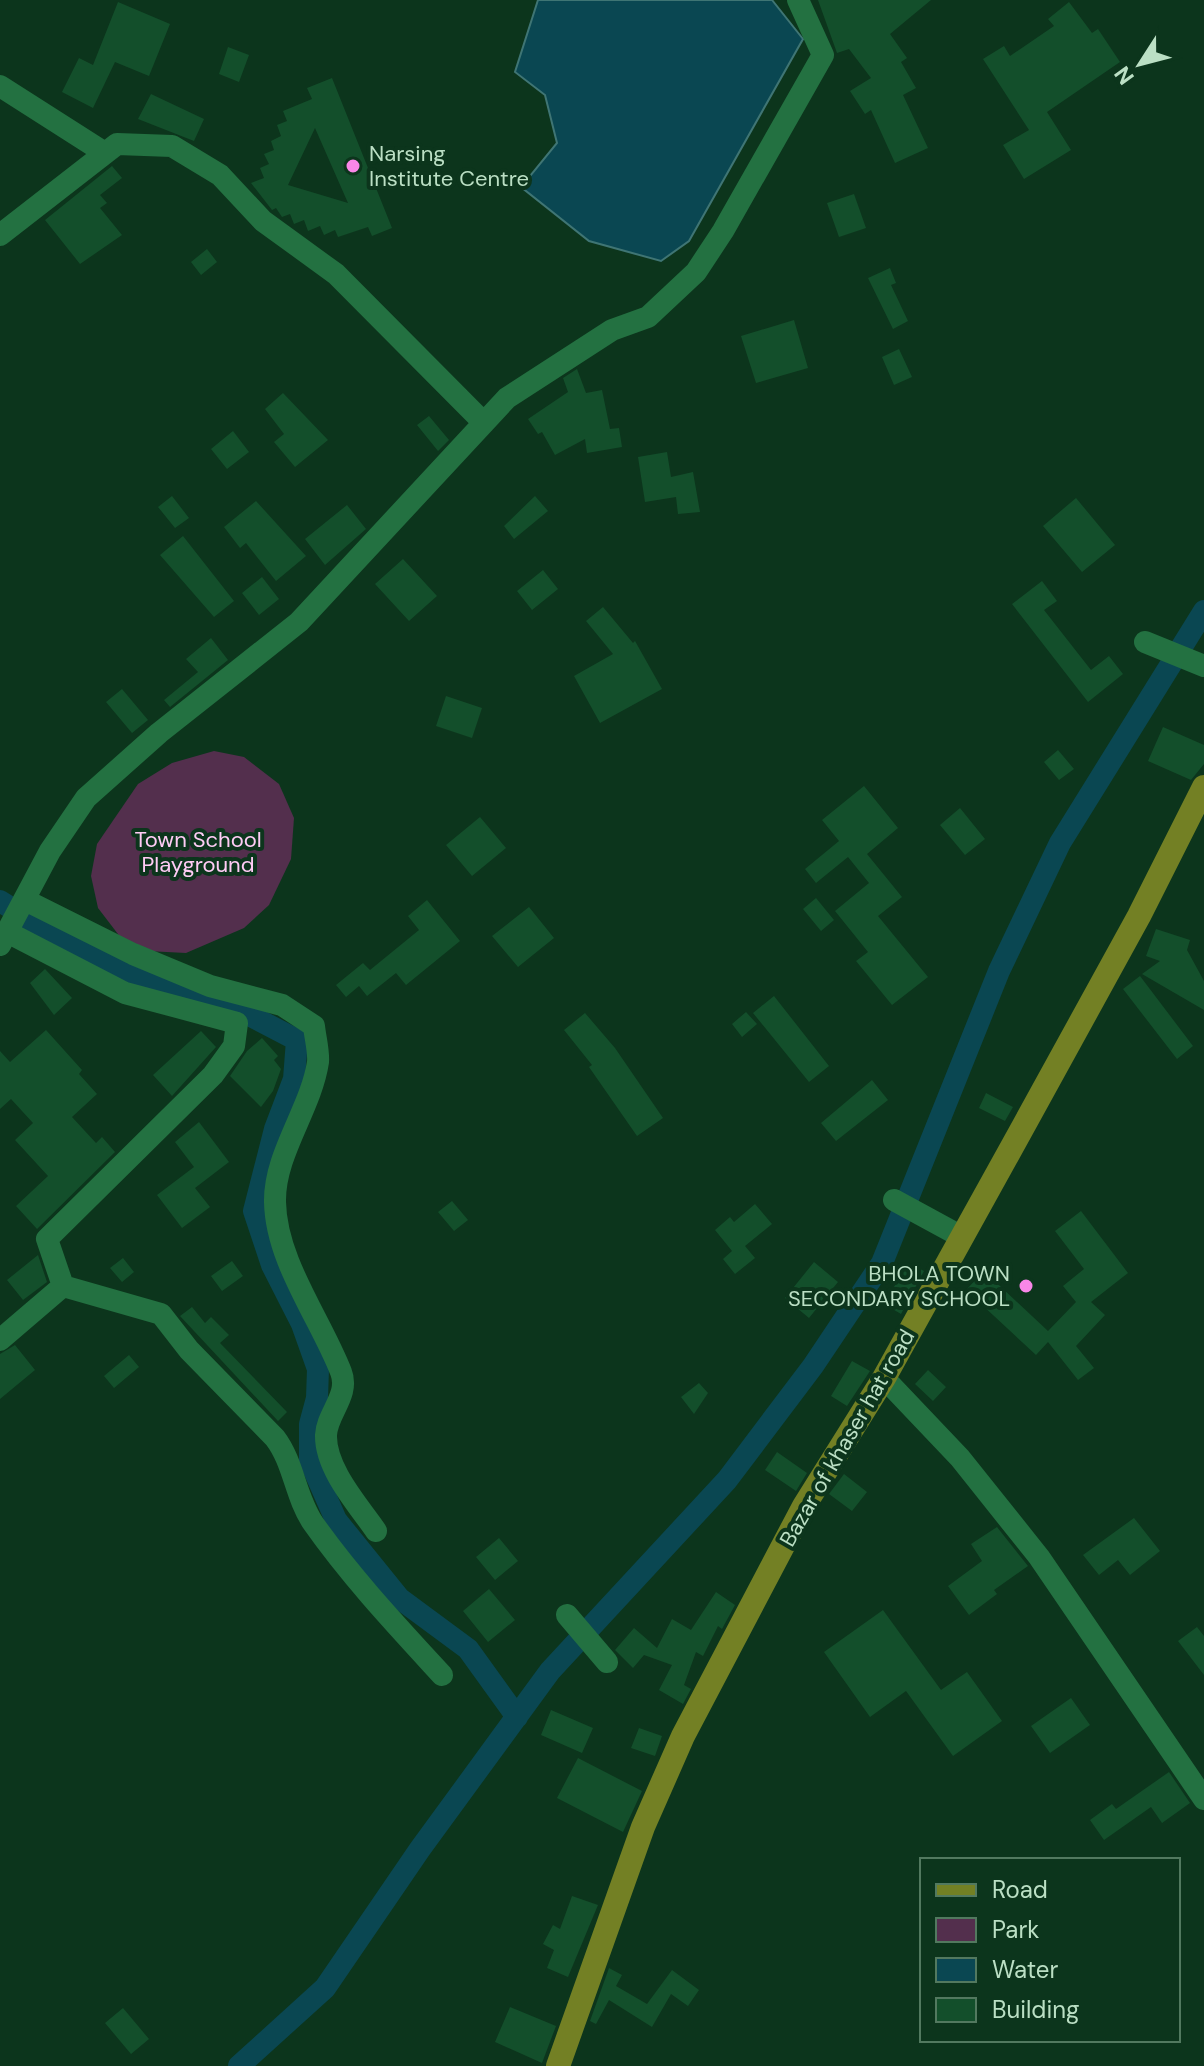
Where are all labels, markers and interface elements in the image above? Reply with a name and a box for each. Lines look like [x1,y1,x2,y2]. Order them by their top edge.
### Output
north arrow [1100,24,1180,104]
text: N [1108,60,1141,90]
place label: Narsing Institute Centre [369,139,529,193]
marker: Narsing Institute Centre [344,157,362,175]
park label: Town School Playground [134,825,262,879]
place label: BHOLA TOWN SECONDARY SCHOOL [788,1259,1010,1313]
marker: BHOLA TOWN SECONDARY SCHOOL [1017,1277,1035,1295]
street label: Bazar of khaser hat road [773,1324,921,1552]
legend [920,1858,1180,2042]
text: Road [992,1874,1048,1905]
text: Park [992,1914,1039,1945]
text: Water [992,1954,1058,1985]
text: Building [992,1994,1079,2025]

